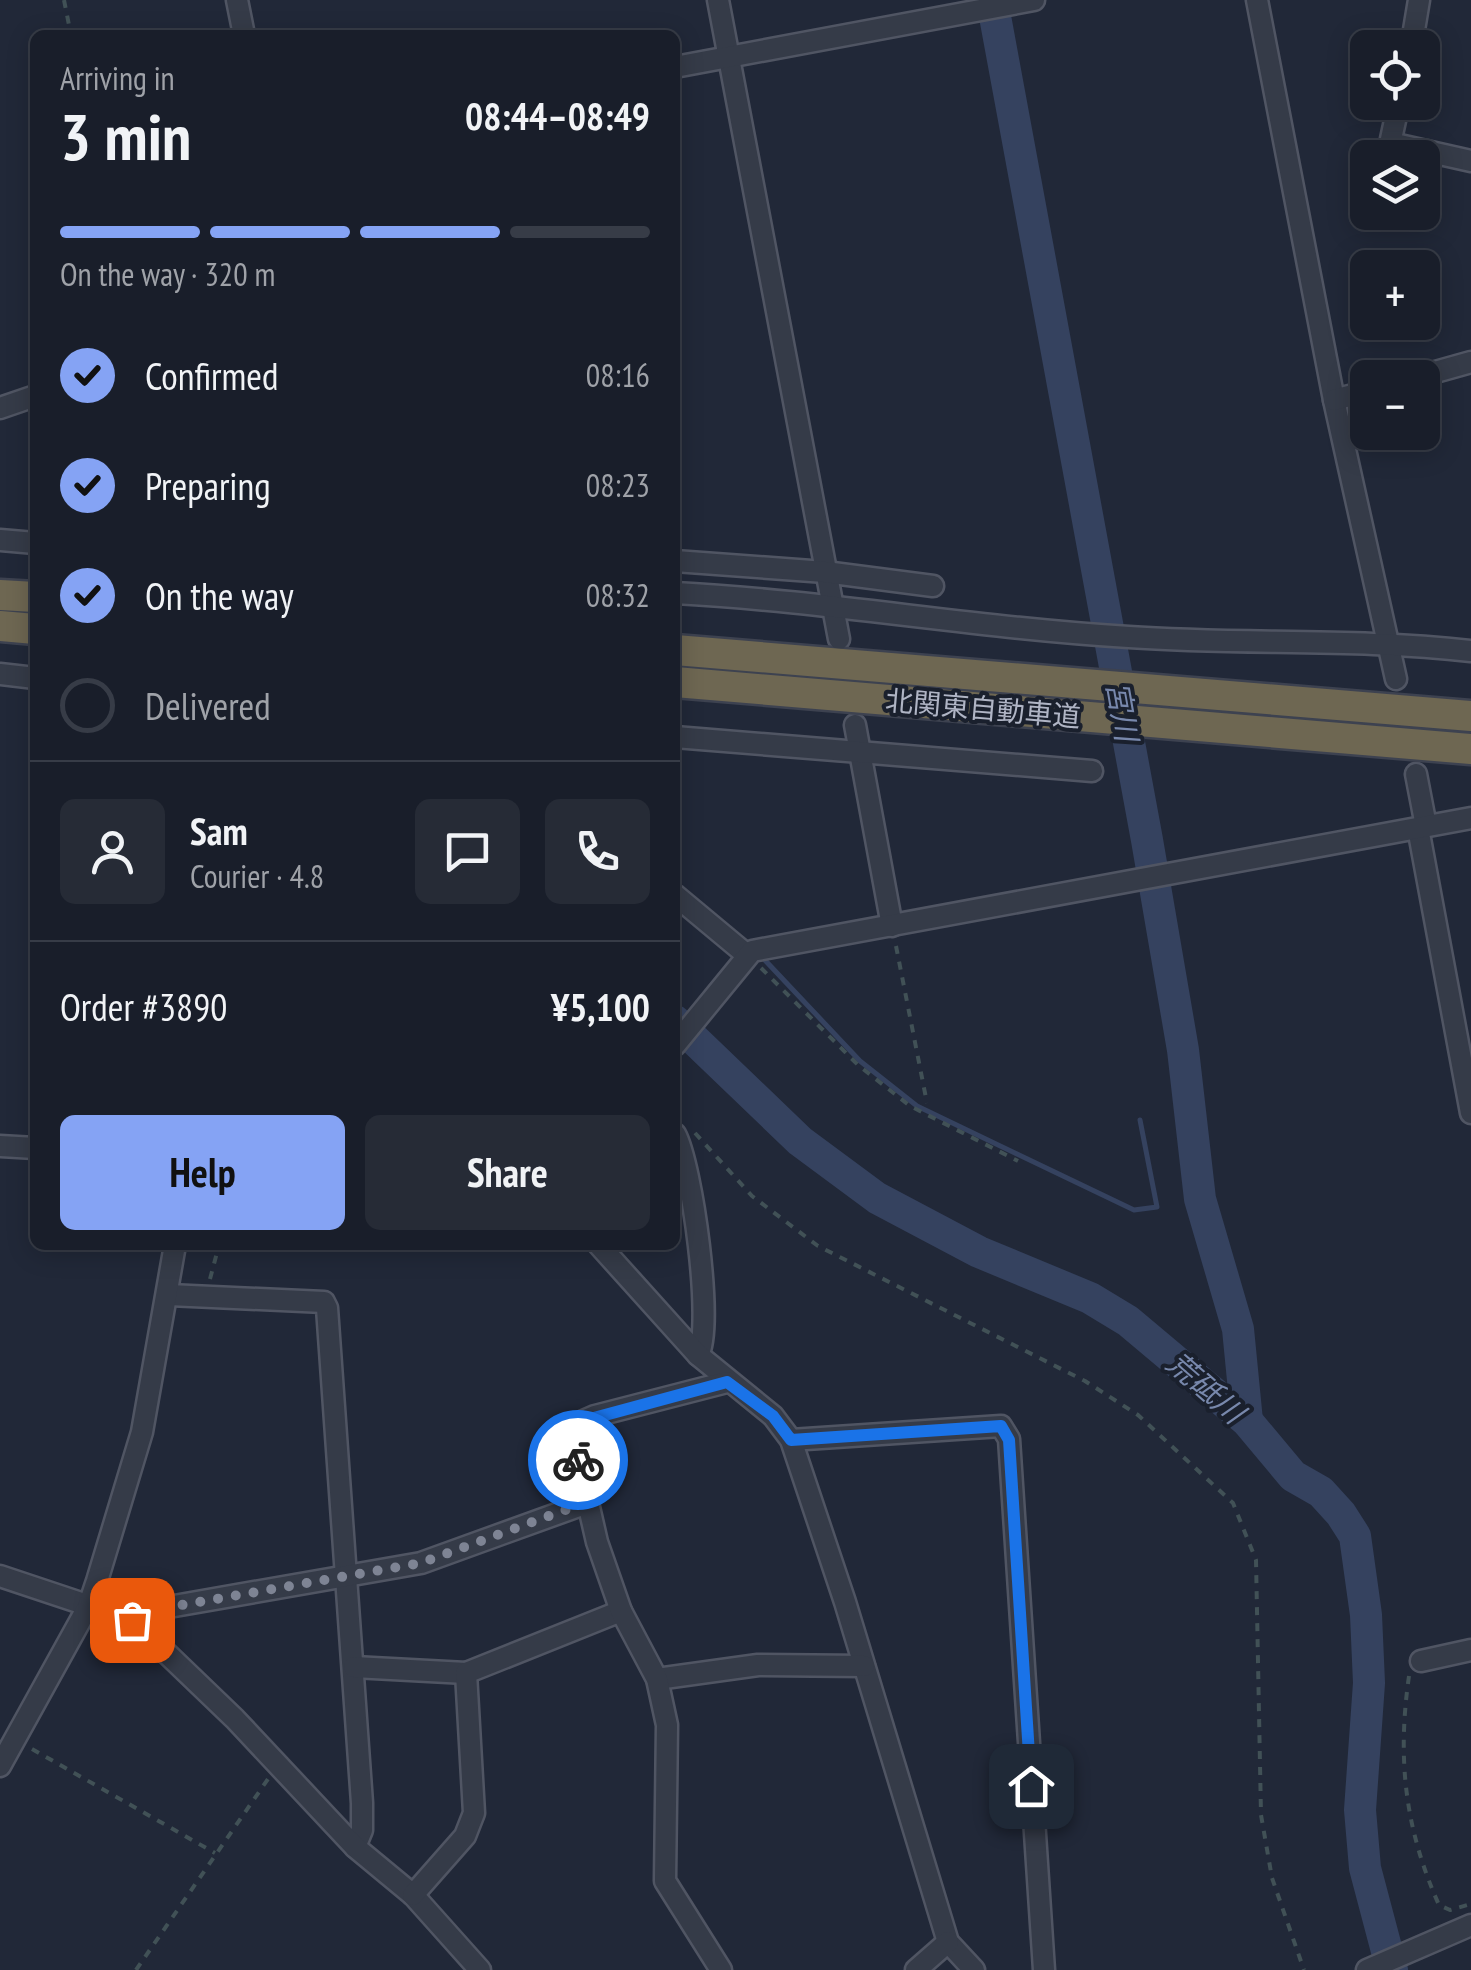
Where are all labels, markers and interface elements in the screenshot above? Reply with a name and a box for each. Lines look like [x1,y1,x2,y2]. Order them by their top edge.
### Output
map controls [1350,30,1440,450]
button: locate [1350,30,1440,120]
text: Arriving in [60,57,175,99]
text: 08:44–08:49 [465,91,650,140]
text: 3 min [60,94,191,178]
button: layers [1350,140,1440,230]
button: + [1350,250,1440,340]
text: On the way · 320 m [60,253,275,295]
icon: check [60,348,115,403]
text: Confirmed [145,351,278,400]
text: 08:16 [586,354,650,396]
button: − [1350,360,1440,450]
icon: check [60,458,115,513]
text: Preparing [145,461,271,510]
text: 08:23 [586,464,650,506]
icon: check [60,568,115,623]
text: On the way [145,571,293,620]
text: 08:32 [586,574,650,616]
water label: 宮川 [1099,678,1148,747]
text: Delivered [145,681,271,730]
street label: 北関東自動車道 [884,681,1082,735]
button: person [60,799,165,904]
button: chat [415,799,520,904]
button: phone [545,799,650,904]
text: Sam [190,806,248,855]
text: Courier · 4.8 [190,855,324,897]
text: Order #3890 [60,982,227,1031]
text: ¥5,100 [551,982,650,1031]
button: Help [60,1115,345,1230]
button: Share [365,1115,650,1230]
water label: 荒砥川 [1159,1343,1255,1433]
courier [528,1410,628,1510]
icon: bike [551,1433,606,1488]
pin [90,1578,175,1663]
icon: bag [105,1593,160,1648]
pin [989,1744,1074,1829]
icon: home [1004,1759,1059,1814]

